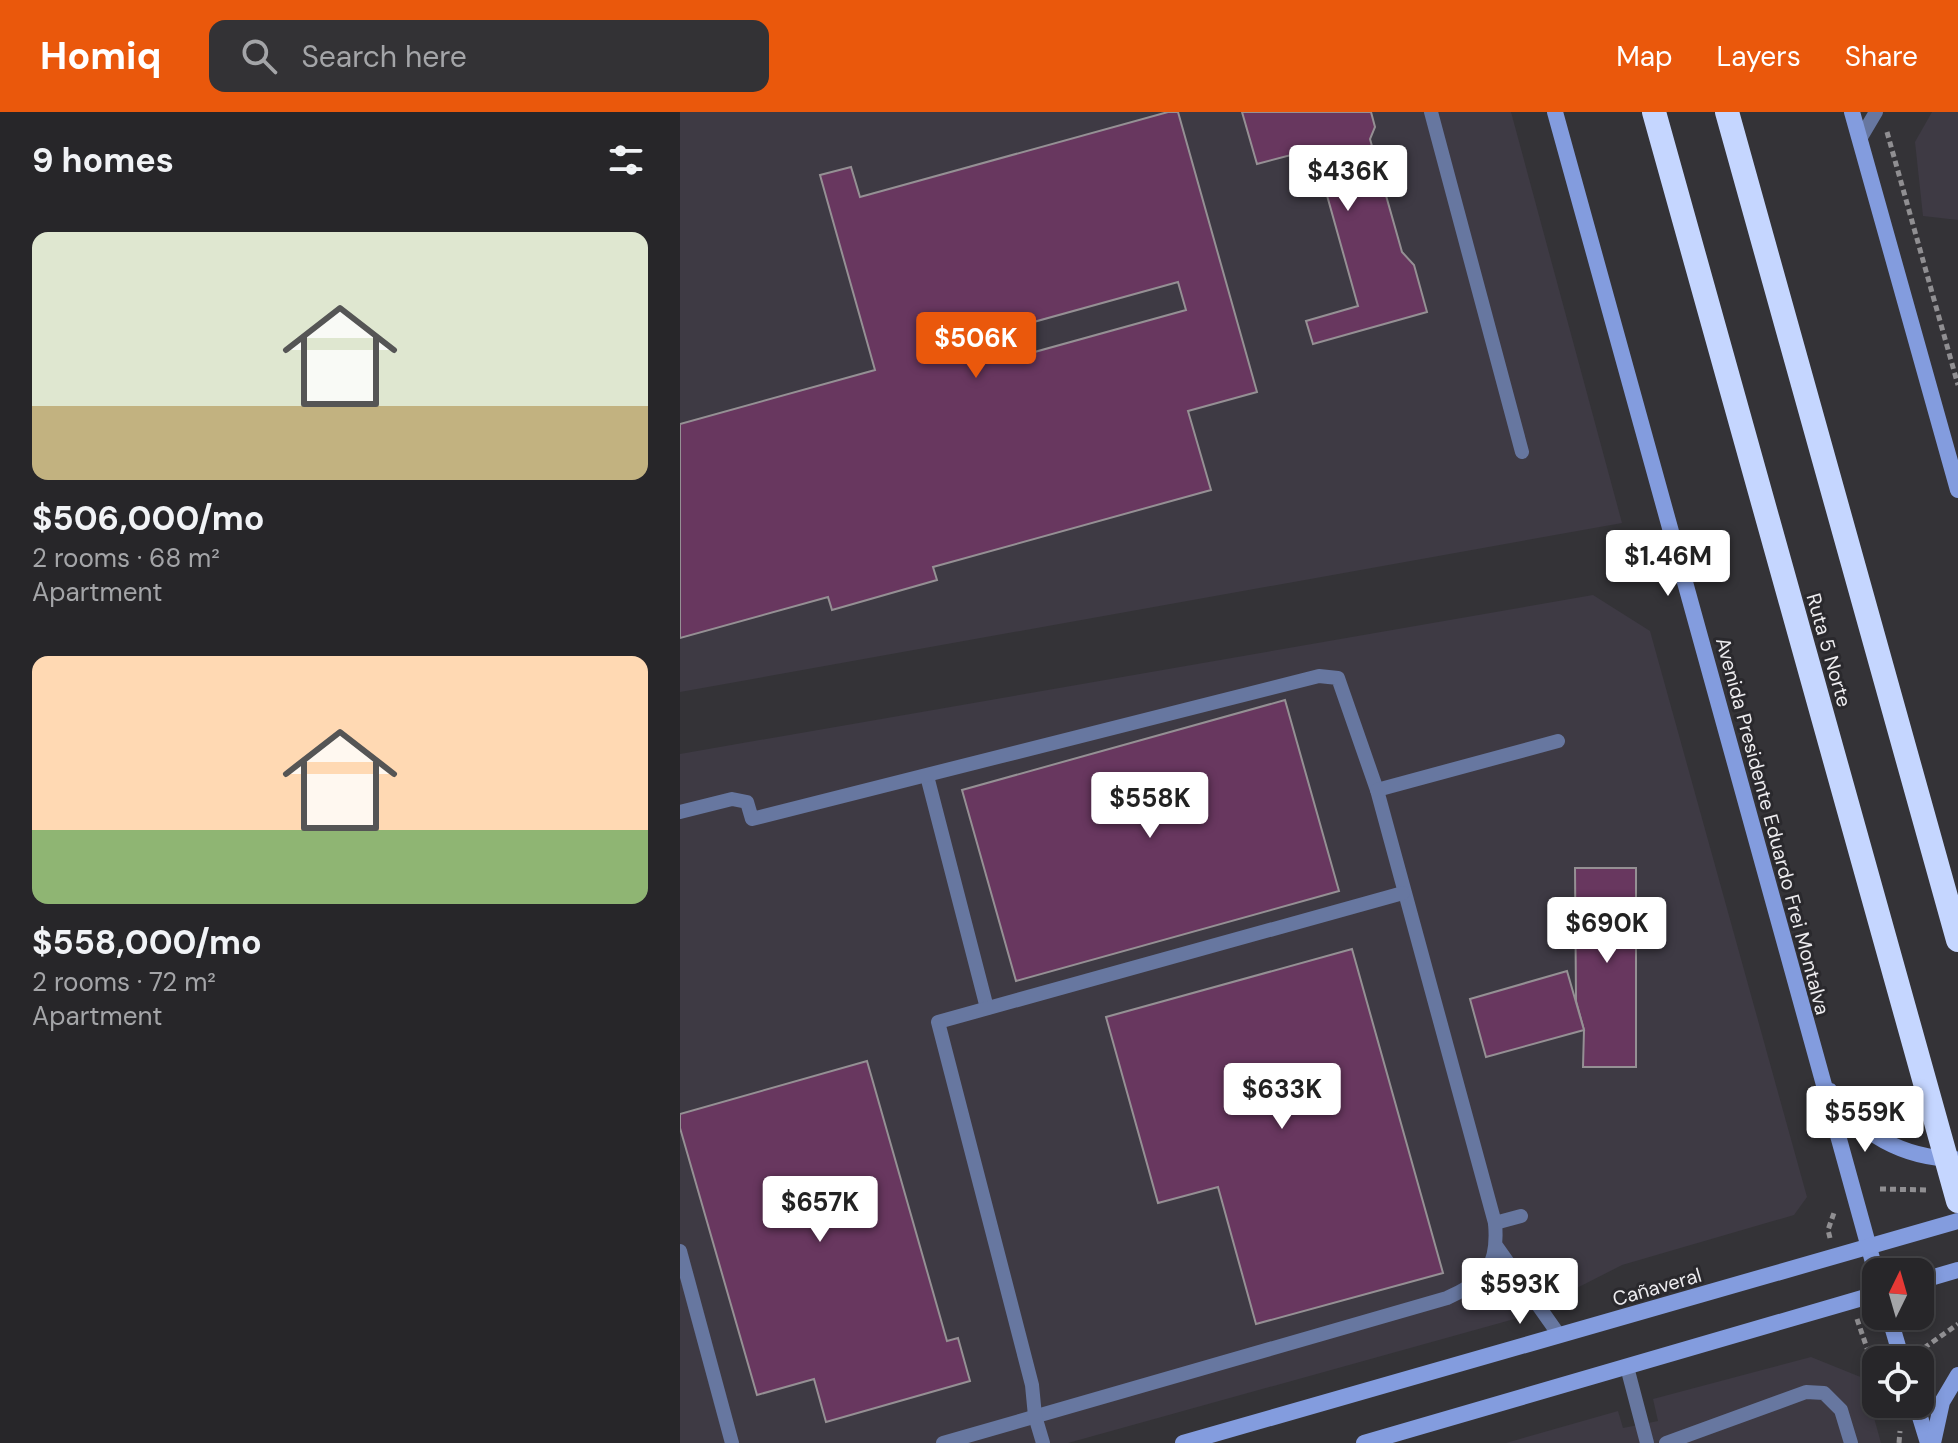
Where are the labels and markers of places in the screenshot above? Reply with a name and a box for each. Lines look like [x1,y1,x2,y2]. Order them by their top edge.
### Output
pin: $436K [1292,145,1404,213]
pin: $506K [920,312,1032,380]
pin: $1.46M [1603,530,1733,598]
pin: $558K [1094,772,1206,840]
pin: $690K [1551,897,1663,965]
pin: $633K [1226,1063,1338,1131]
pin: $559K [1809,1086,1921,1154]
pin: $657K [764,1176,876,1244]
pin: $593K [1464,1258,1576,1326]

